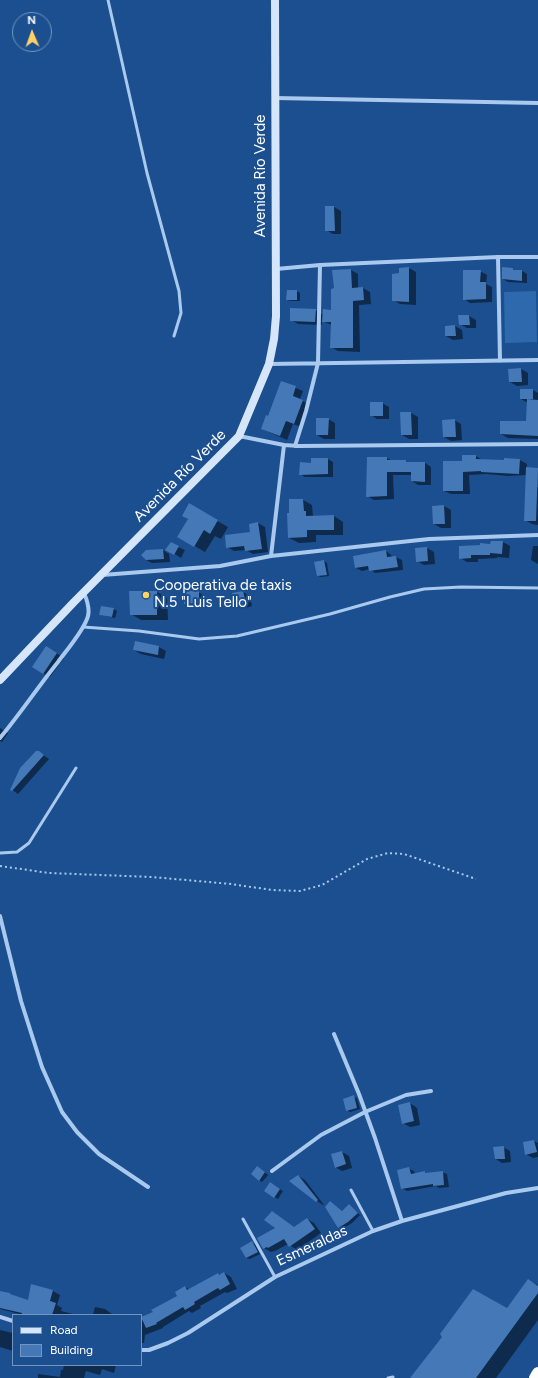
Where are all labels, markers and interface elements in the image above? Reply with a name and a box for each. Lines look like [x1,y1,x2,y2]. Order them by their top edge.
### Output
north arrow [12,12,52,52]
text: N [27,14,36,27]
street label: Avenida Río Verde [252,114,270,238]
street label: Avenida Río Verde [130,426,230,526]
place label: Cooperativa de taxis N.5 "Luis Tello" [154,577,292,612]
marker: Cooperativa de taxis N.5 "Luis Tello" [141,590,151,600]
street label: Esmeraldas [274,1222,350,1270]
legend [12,1314,142,1366]
text: Road [50,1323,78,1337]
text: Building [50,1343,93,1357]

